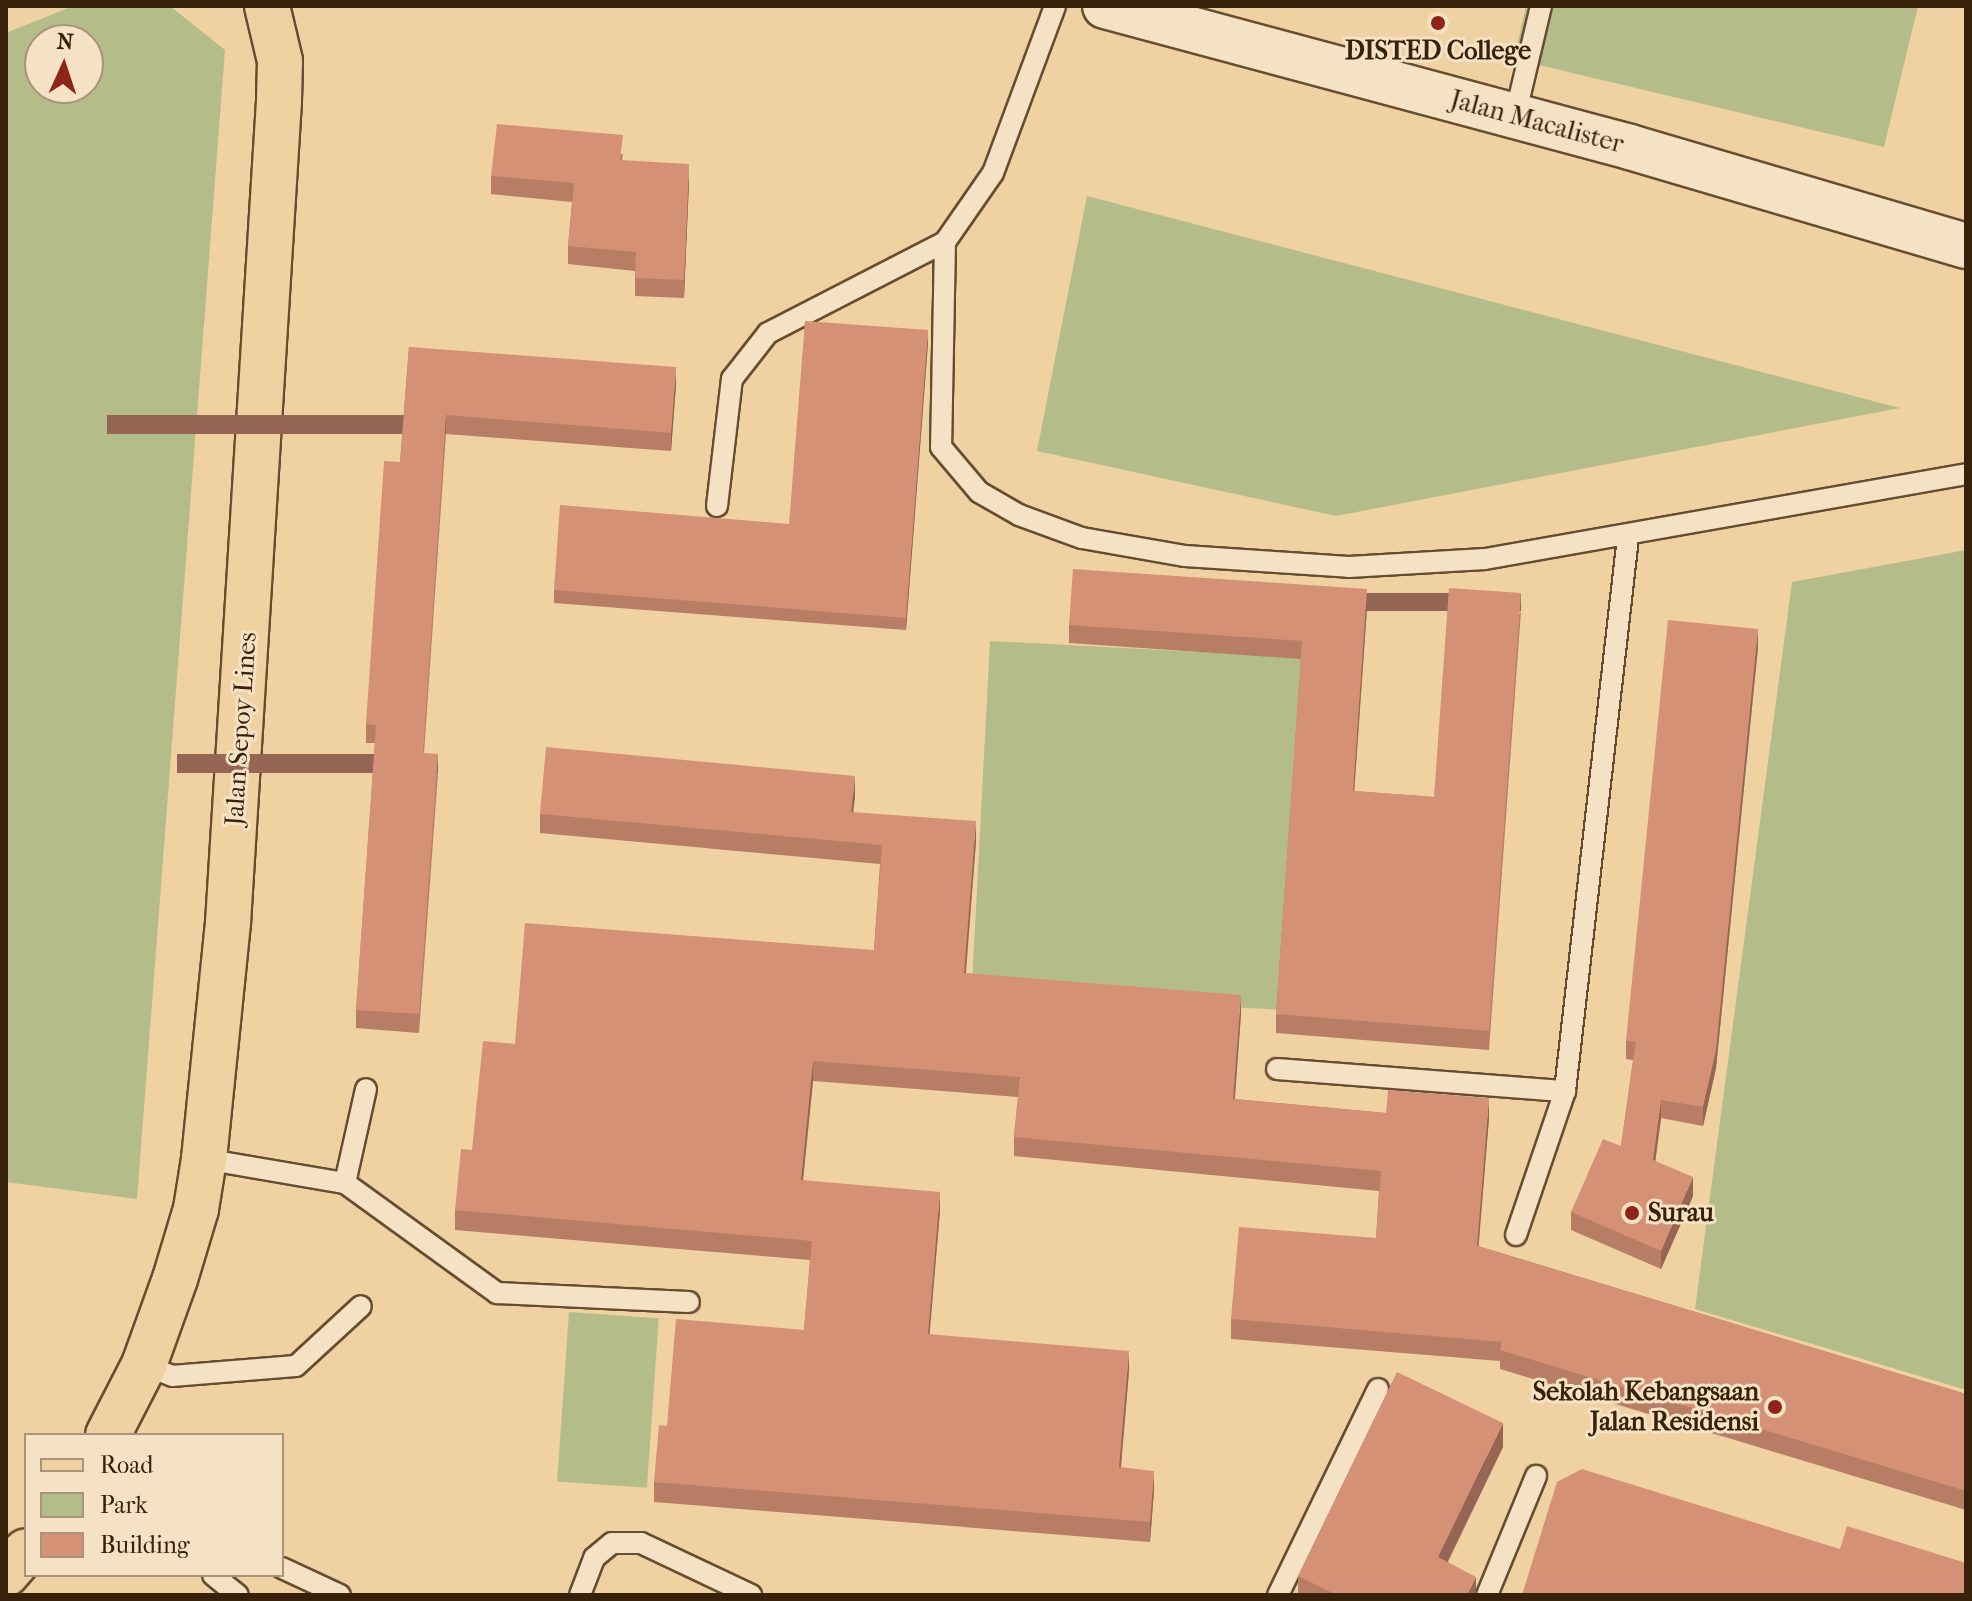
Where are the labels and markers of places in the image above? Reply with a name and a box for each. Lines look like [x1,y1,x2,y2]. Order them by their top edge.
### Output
marker: DISTED College [1429,14,1447,32]
place label: DISTED College [1345,35,1531,67]
place label: Surau [1648,1197,1714,1229]
marker: Surau [1623,1204,1641,1222]
place label: Sekolah Kebangsaan Jalan Residensi [1533,1376,1759,1438]
marker: Sekolah Kebangsaan Jalan Residensi [1766,1398,1784,1416]

